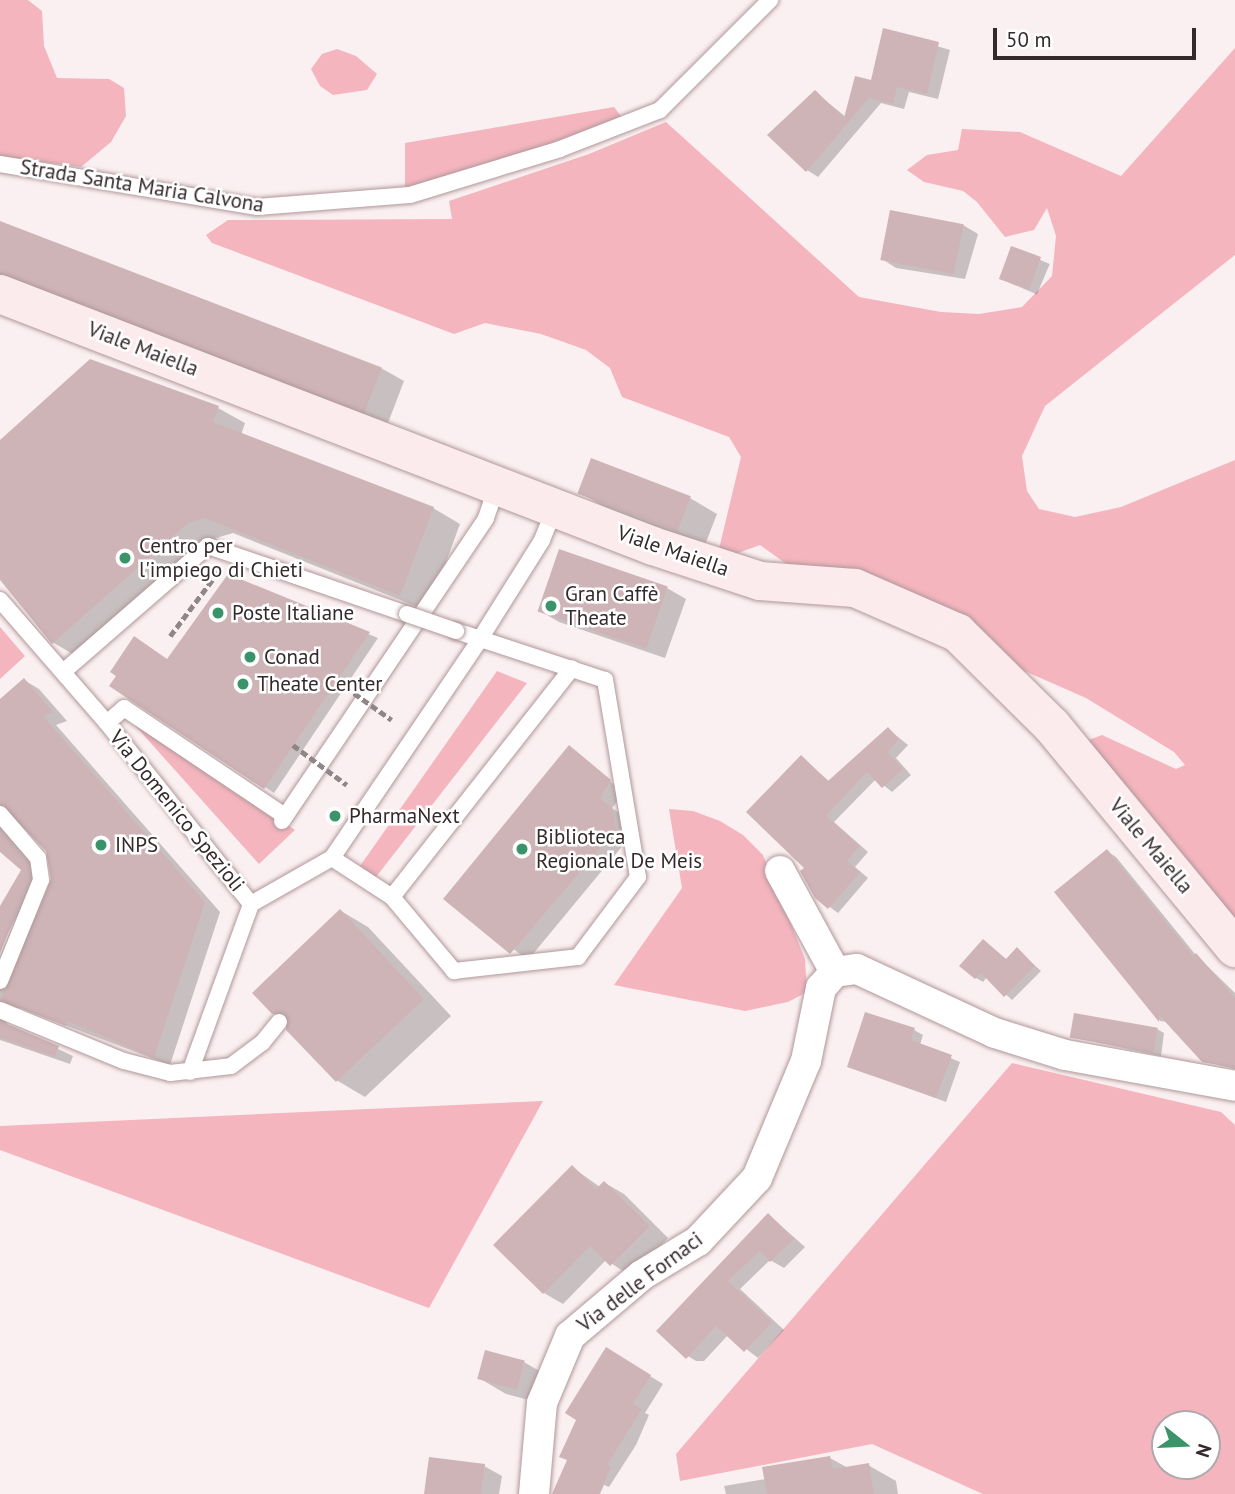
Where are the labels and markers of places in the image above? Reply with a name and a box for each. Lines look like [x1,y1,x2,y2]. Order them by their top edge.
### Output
place label: Centro per l'impiego di Chieti [139,533,303,583]
marker: Centro per l'impiego di Chieti [117,550,133,566]
place label: Gran Caffè Theate [565,581,658,631]
marker: Gran Caffè Theate [543,598,559,614]
place label: Poste Italiane [232,600,354,626]
marker: Poste Italiane [210,605,226,621]
place label: Conad [264,644,320,670]
marker: Conad [242,649,258,665]
place label: Theate Center [257,671,382,697]
marker: Theate Center [235,676,251,692]
place label: PharmaNext [349,803,460,829]
marker: PharmaNext [327,808,343,824]
place label: Biblioteca Regionale De Meis [536,824,702,874]
place label: INPS [115,832,158,858]
marker: INPS [93,837,109,853]
marker: Biblioteca Regionale De Meis [514,841,530,857]

